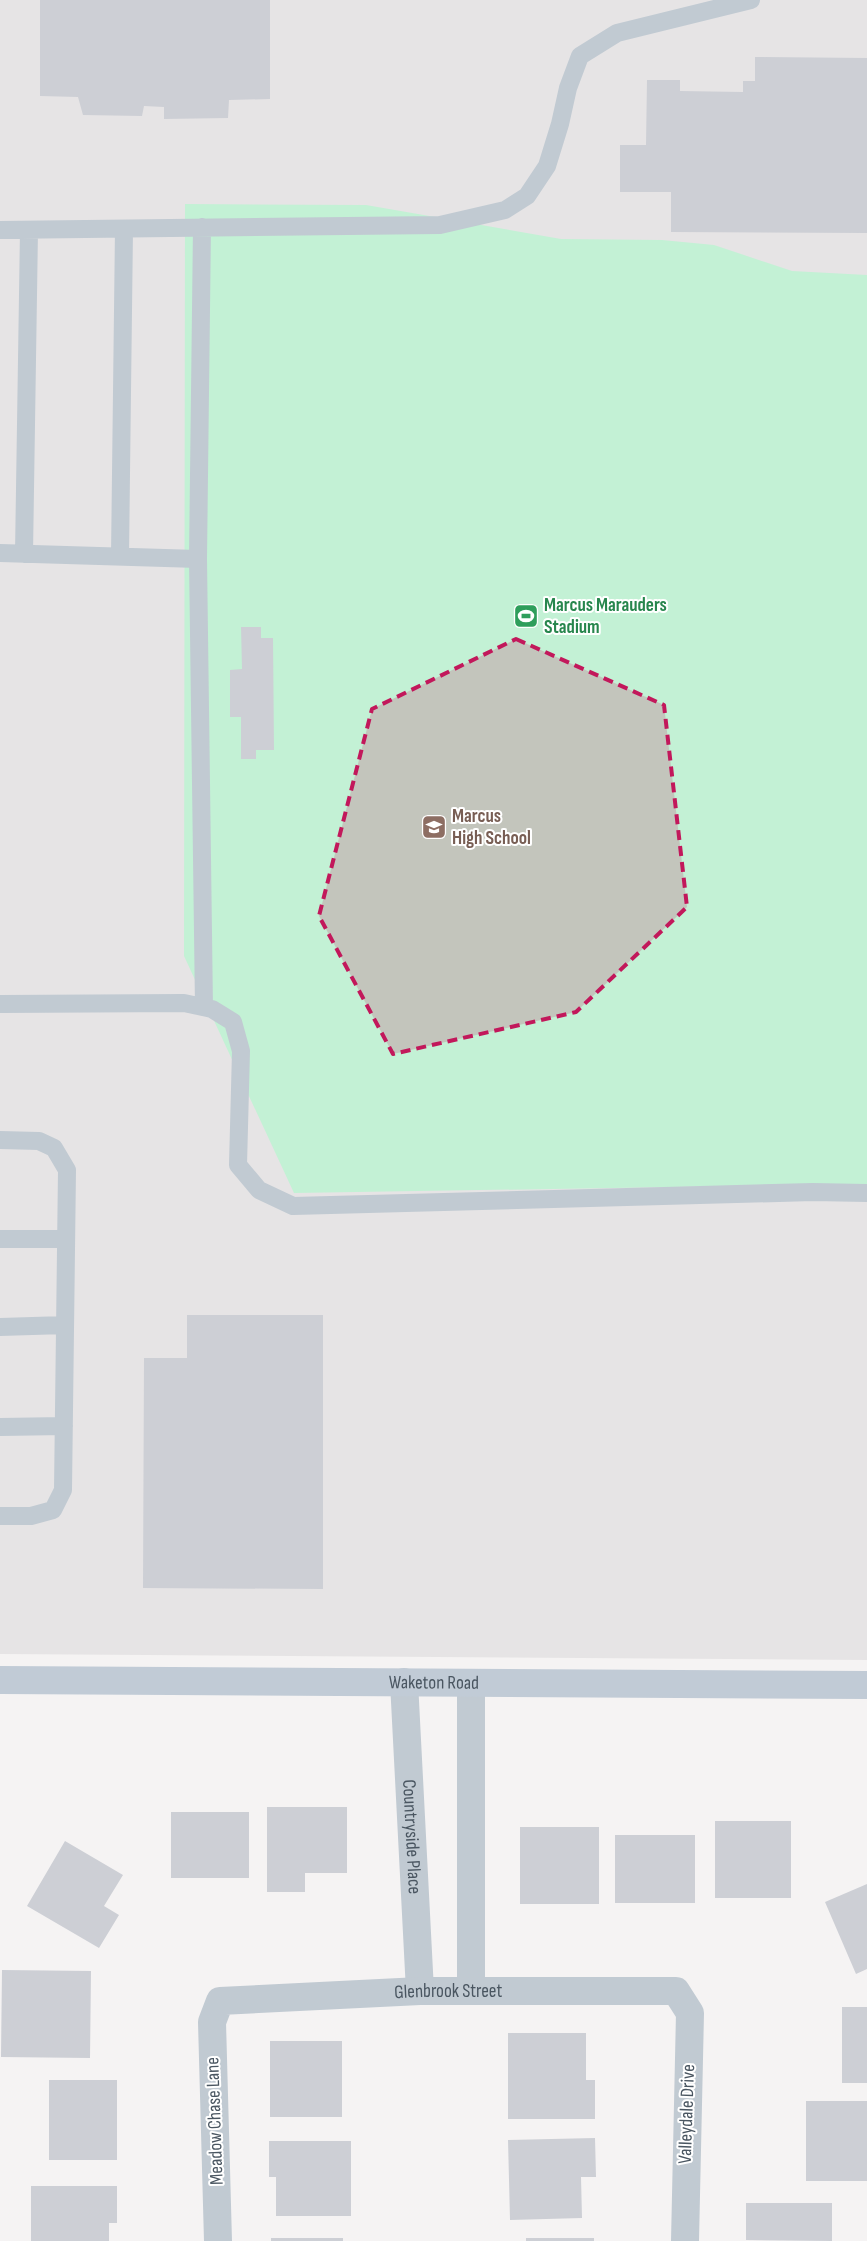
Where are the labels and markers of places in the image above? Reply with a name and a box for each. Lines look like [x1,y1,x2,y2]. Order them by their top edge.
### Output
place label: Marcus Marauders Stadium [544,594,667,639]
sports icon: Marcus Marauders Stadium [513,603,539,629]
place label: Marcus High School [452,805,531,850]
school or university icon: Marcus High School [421,814,447,840]

